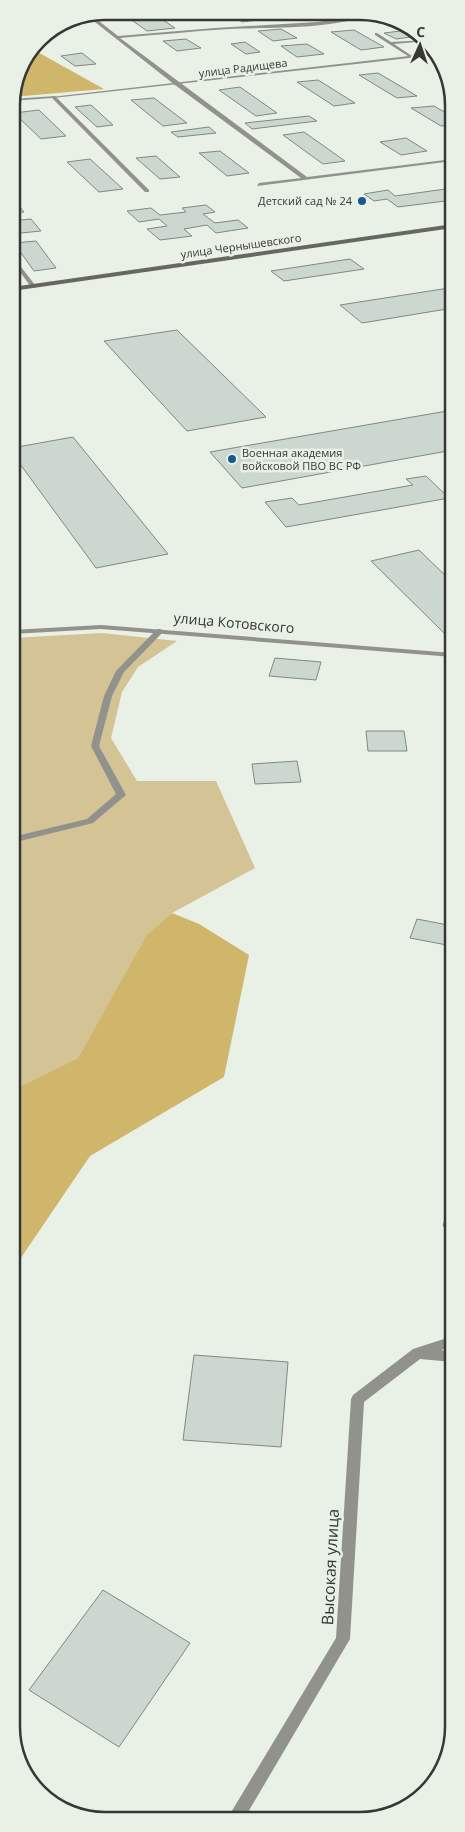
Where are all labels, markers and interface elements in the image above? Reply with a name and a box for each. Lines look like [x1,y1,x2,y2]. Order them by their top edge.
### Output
north arrow [395,20,445,70]
text: С [416,22,426,41]
street label: улица Радищева [198,55,288,80]
place label: Детский сад № 24 [258,193,353,208]
marker: Детский сад № 24 [356,195,368,207]
street label: улица Чернышевского [180,230,303,261]
place label: Военная академия войсковой ПВО ВС РФ [242,445,361,473]
marker: Военная академия войсковой ПВО ВС РФ [226,453,238,465]
street label: улица Котовского [173,608,295,637]
street label: Высокая улица [316,1508,344,1626]

